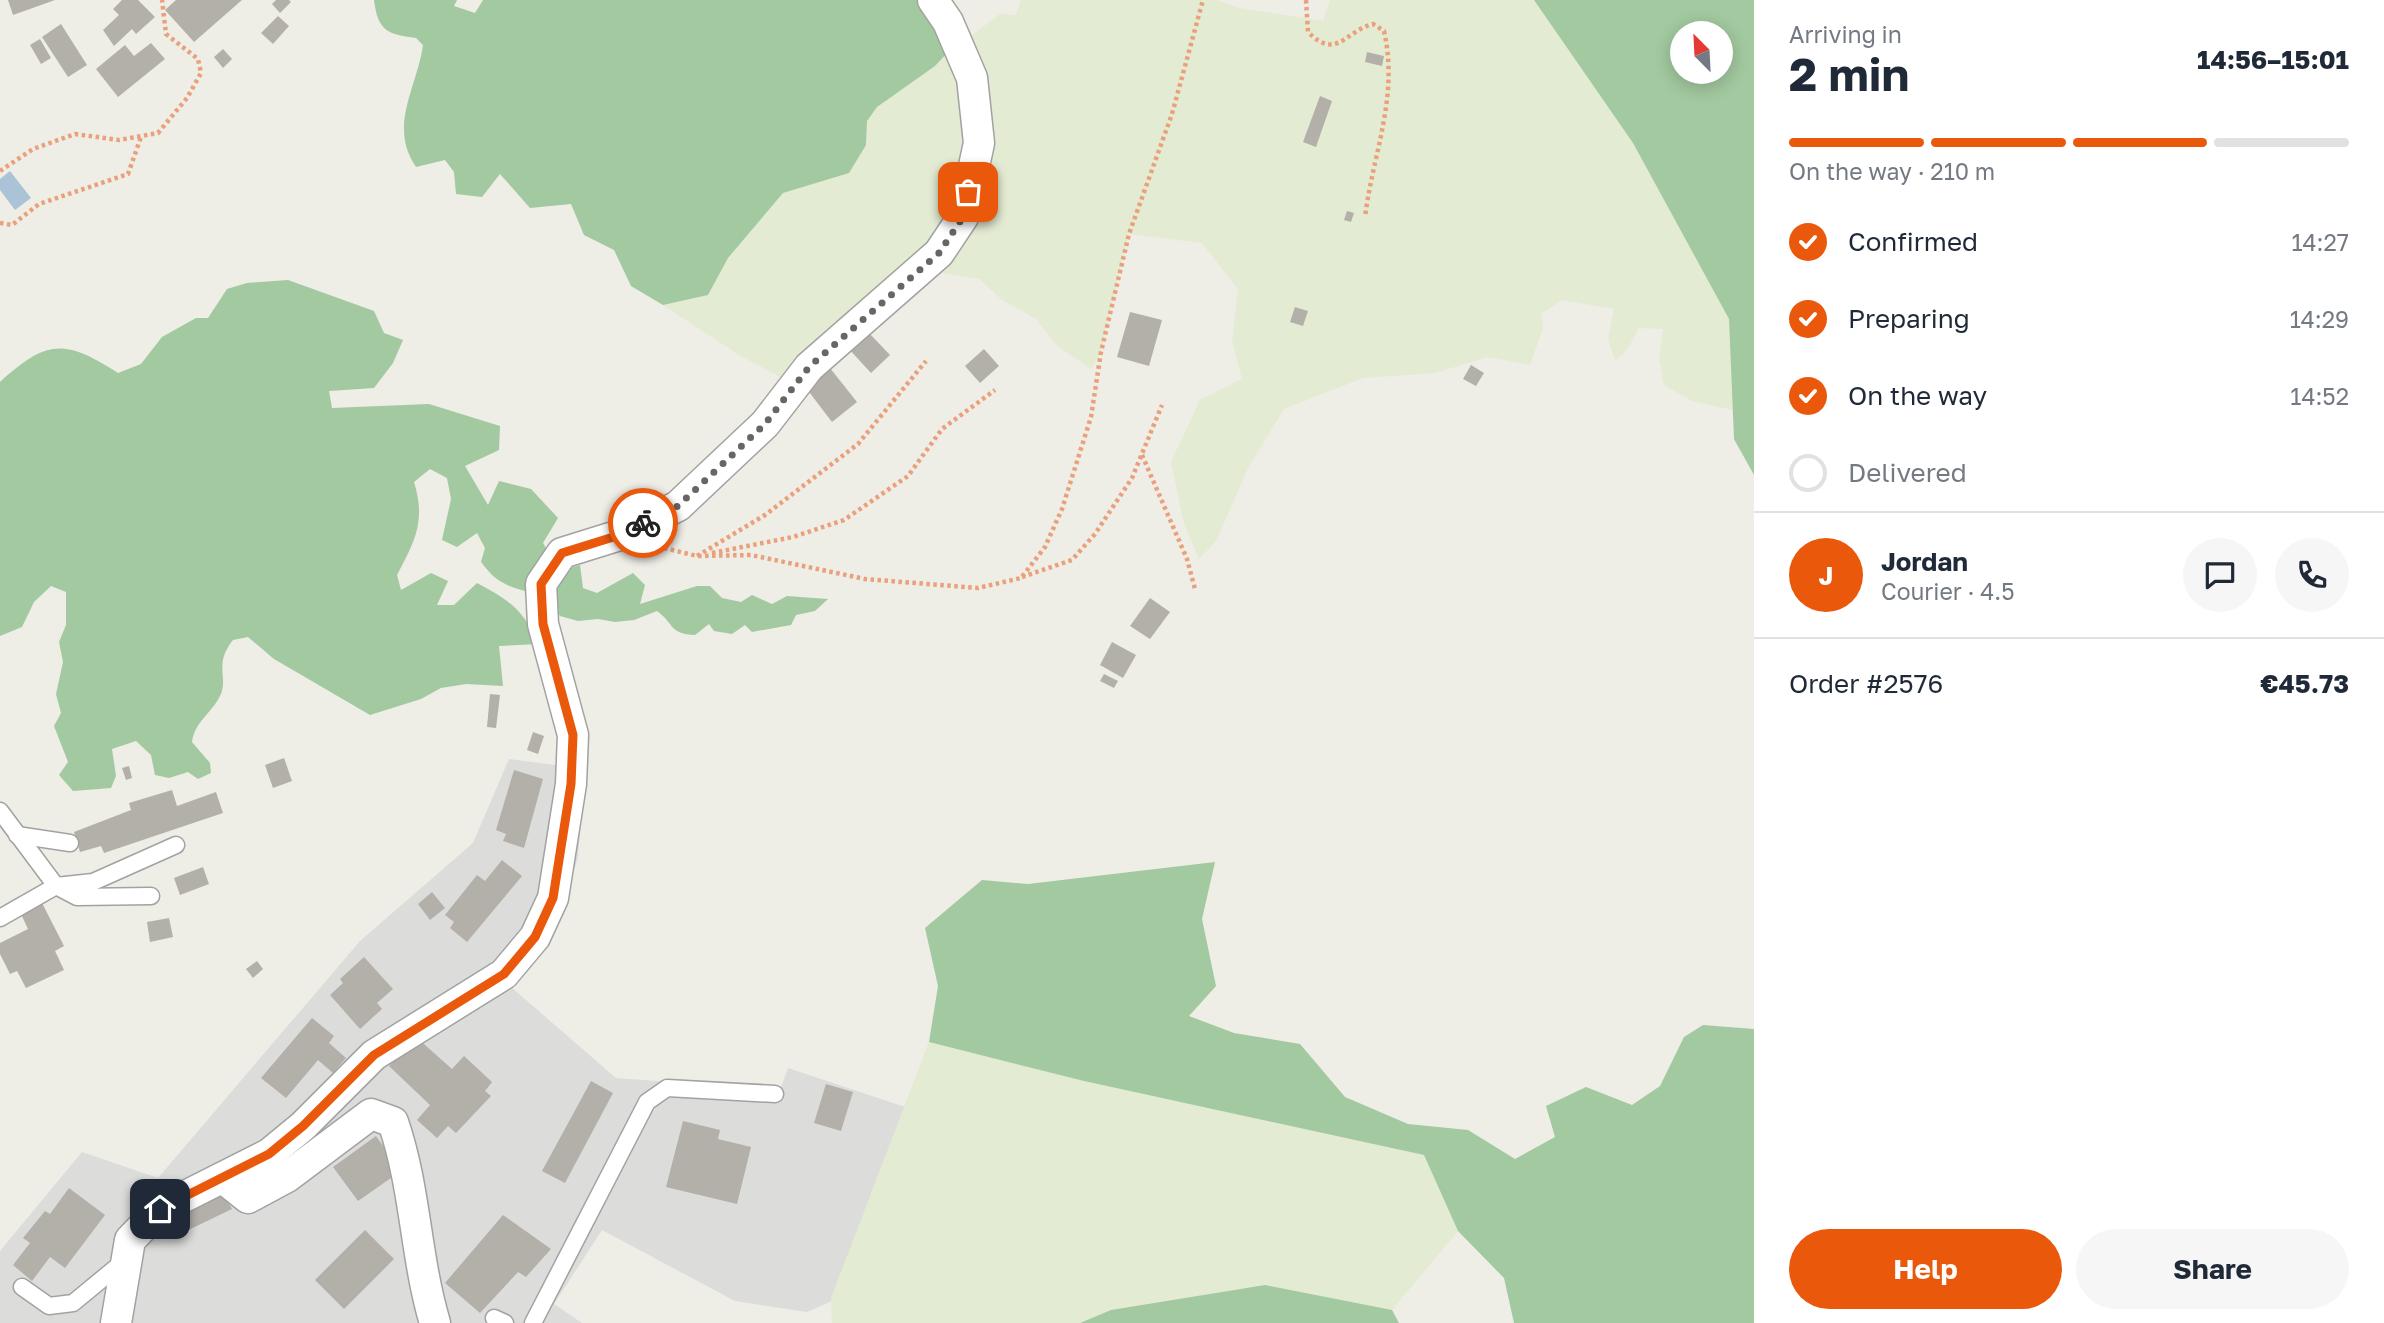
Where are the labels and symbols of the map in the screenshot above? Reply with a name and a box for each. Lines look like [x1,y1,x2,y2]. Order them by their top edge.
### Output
north arrow [1670,21,1732,84]
pin [938,162,998,222]
courier [608,488,678,558]
pin [130,1179,190,1239]

